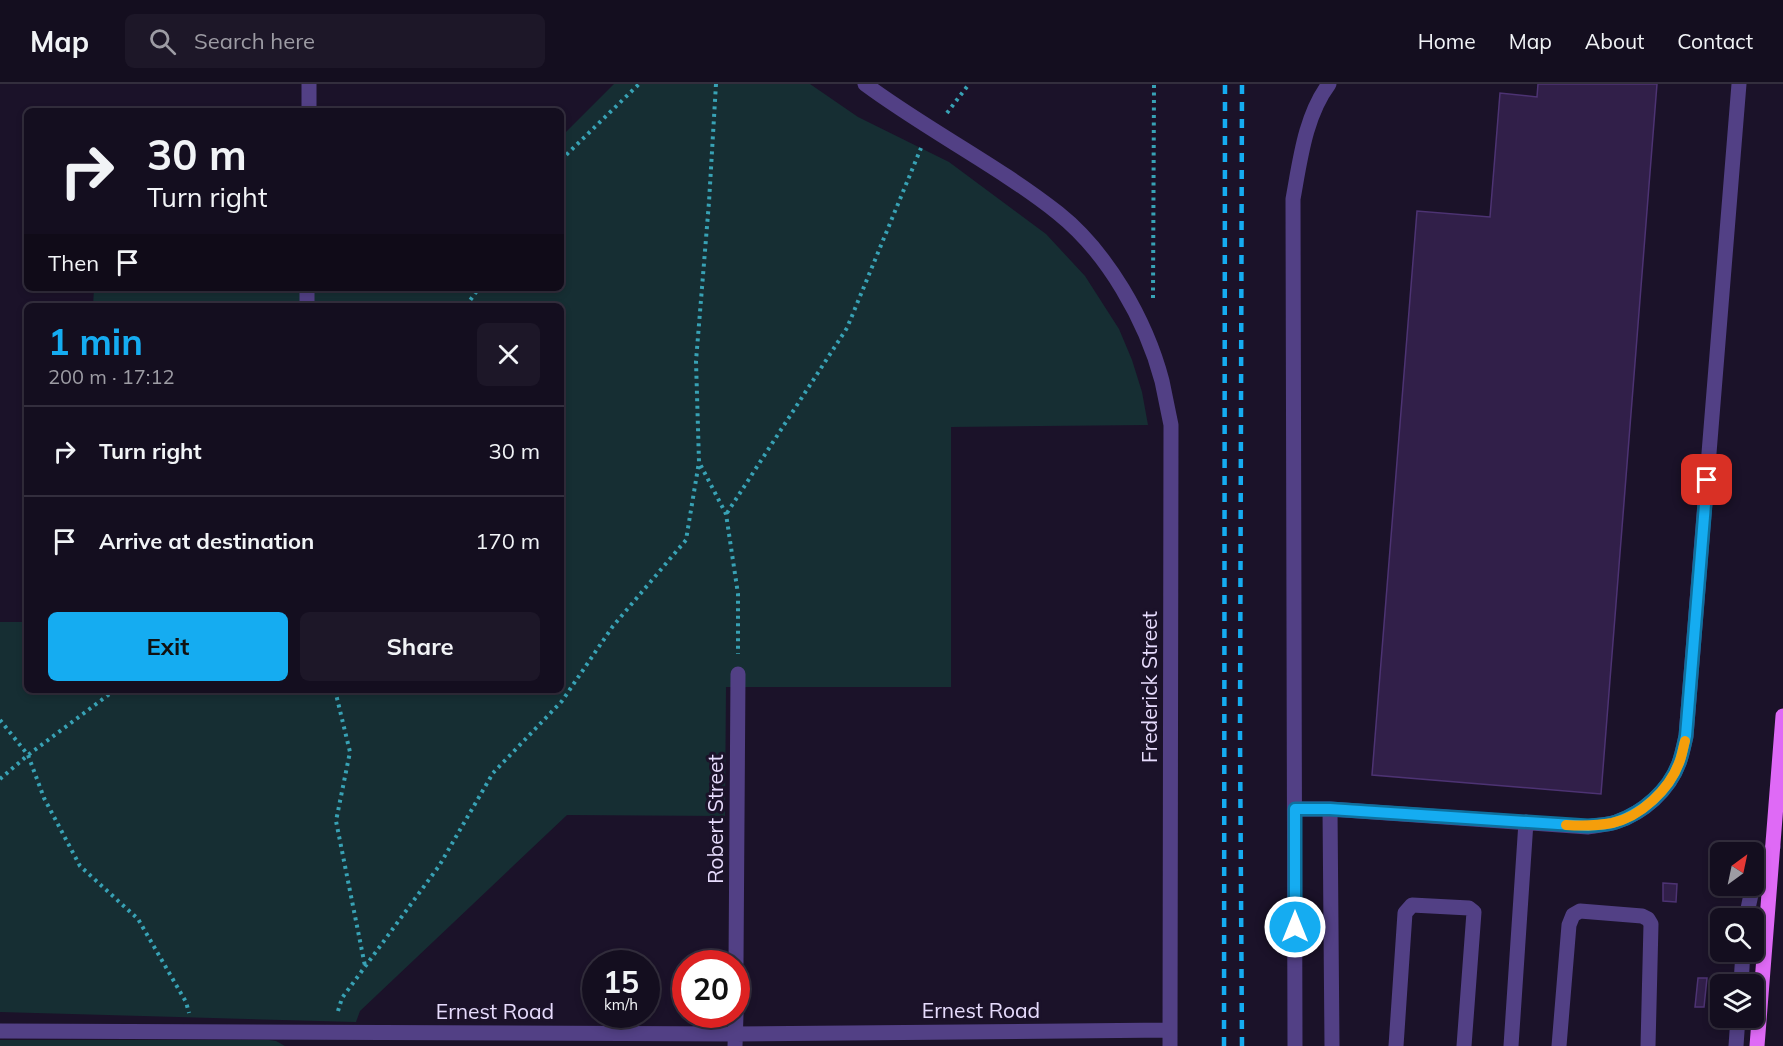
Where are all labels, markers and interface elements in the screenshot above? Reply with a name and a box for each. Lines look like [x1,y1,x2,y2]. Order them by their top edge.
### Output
search box [125,14,545,68]
text: Map [30,24,89,59]
icon: search [146,25,179,58]
text: Search here [194,27,315,55]
text: Home [1418,28,1476,54]
text: Map [1509,28,1552,54]
text: About [1585,28,1644,54]
text: Contact [1677,28,1753,54]
text: 30 m [147,128,247,181]
icon: right [48,132,126,210]
text: Turn right [147,180,267,214]
icon: arrive [111,246,144,279]
text: Then [48,249,99,277]
text: 1 min [48,319,143,364]
button: close [477,323,540,386]
text: 200 m · 17:12 [48,364,174,389]
icon: right [48,435,81,468]
text: Turn right [99,437,202,465]
text: 30 m [489,437,540,465]
pin [1681,454,1732,505]
icon: arrive [1690,463,1723,496]
icon: arrive [48,525,81,558]
text: Arrive at destination [99,527,314,555]
text: 170 m [475,527,540,555]
street label: Frederick Street [1136,611,1162,763]
button: Exit [48,612,288,681]
button: Share [300,612,540,681]
street label: Robert Street [702,754,728,884]
north arrow [1710,842,1764,896]
map controls [1710,842,1764,1028]
position arrow [1263,895,1327,959]
button: search [1710,908,1764,962]
speed limit sign: 20 [672,950,750,1028]
text: 15 [603,963,639,1001]
button: layers [1710,974,1764,1028]
text: km/h [604,995,638,1014]
street label: Ernest Road [922,997,1040,1023]
street label: Ernest Road [436,998,554,1024]

